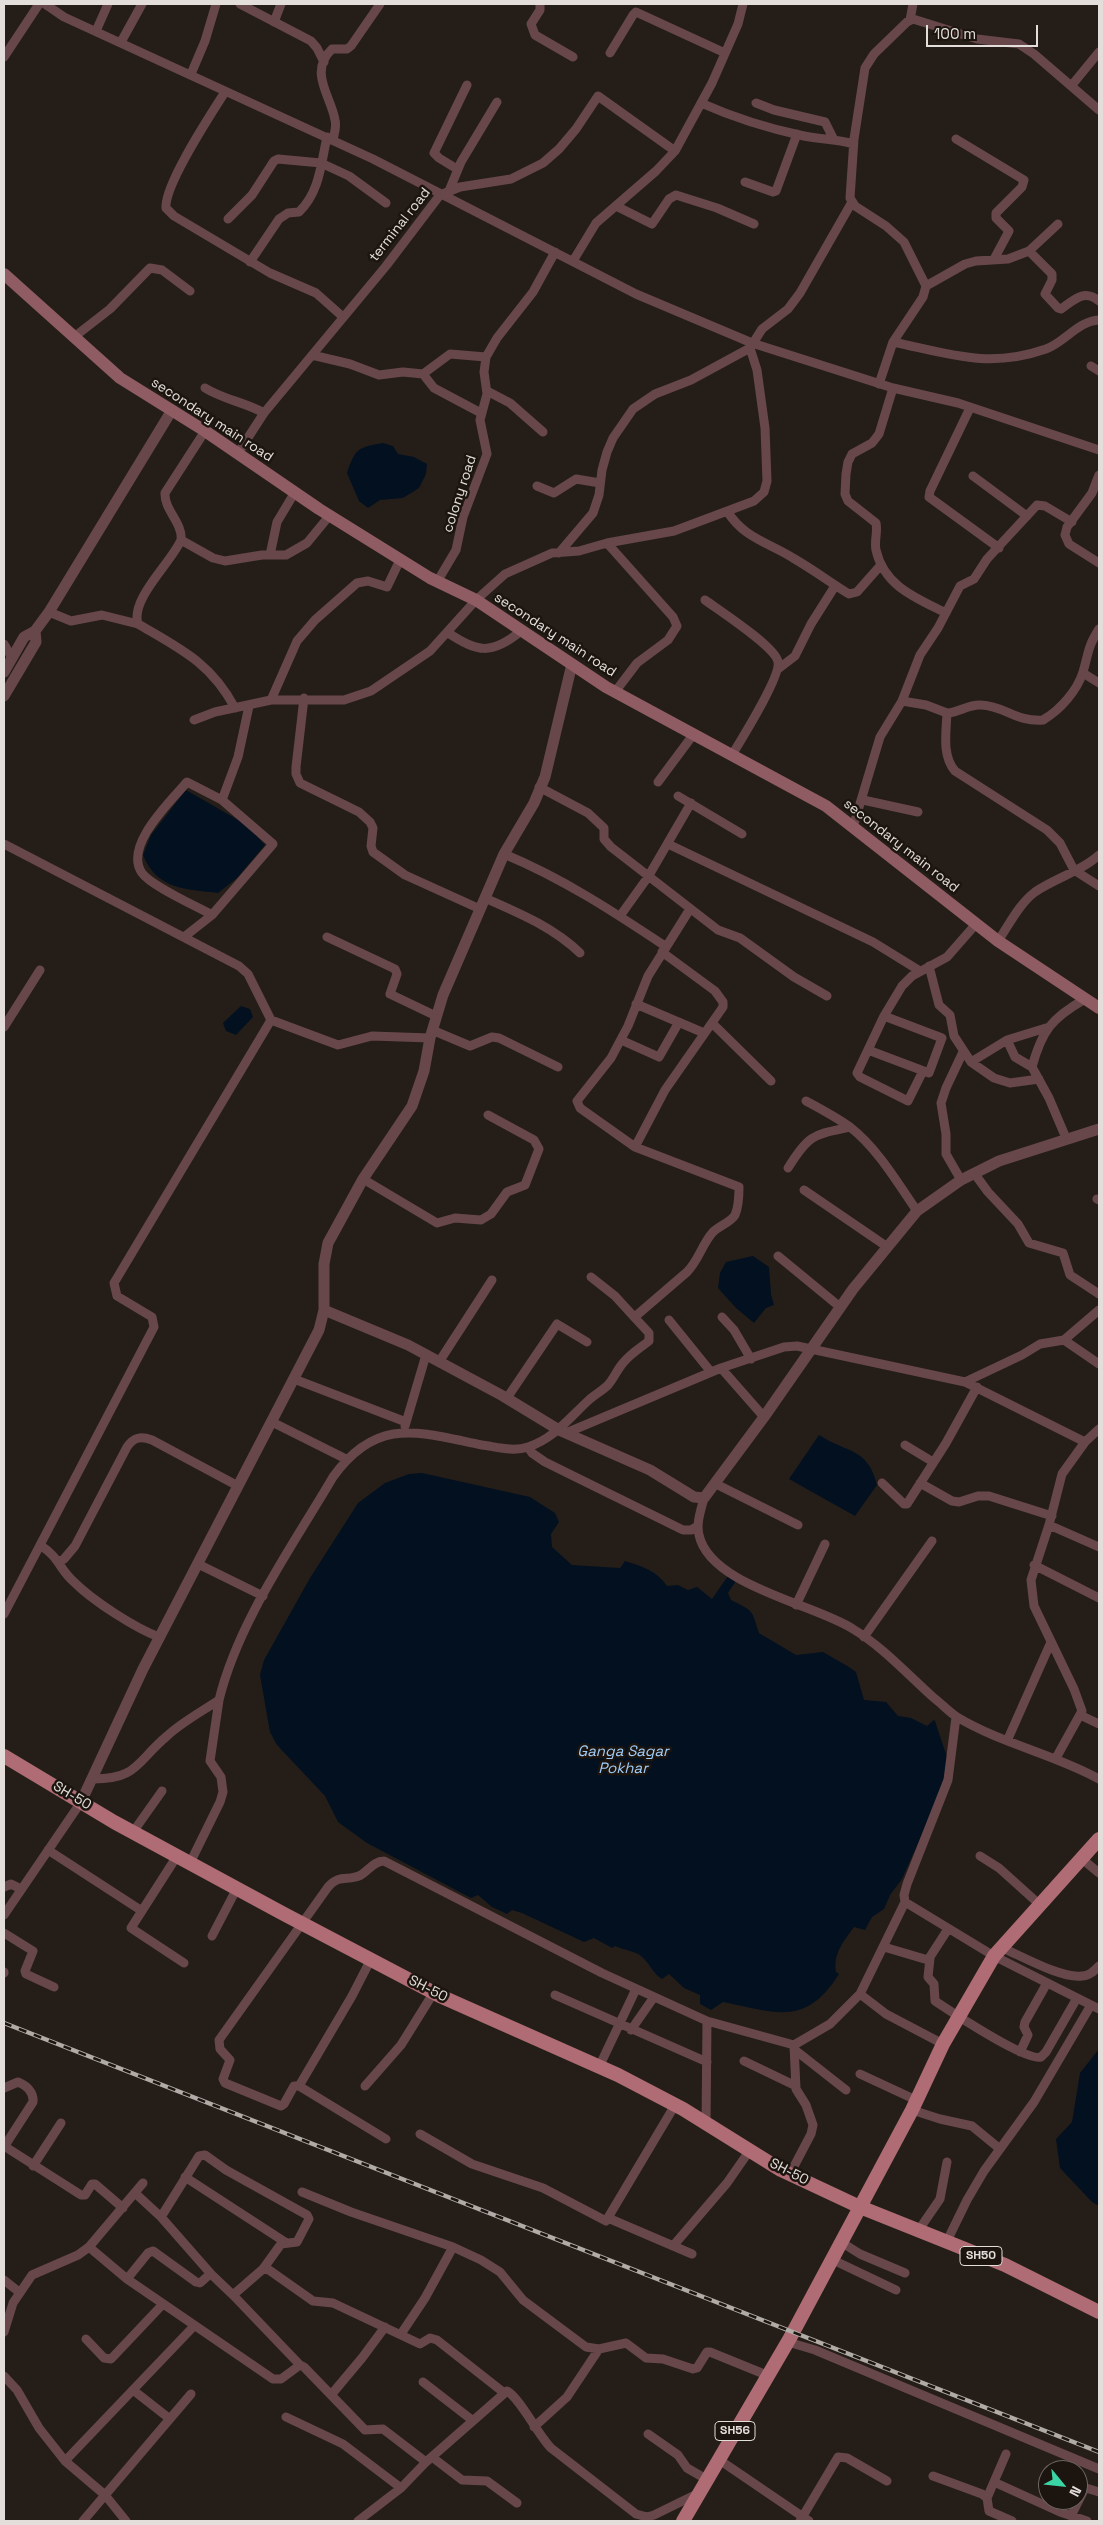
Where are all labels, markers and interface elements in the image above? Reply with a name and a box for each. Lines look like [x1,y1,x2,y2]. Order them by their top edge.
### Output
scale bar [928,15,1040,47]
text: 100 m [934,24,976,43]
street label: terminal road [366,185,434,265]
street label: secondary main road [148,374,276,466]
street label: colony road [440,453,480,535]
street label: secondary main road [491,589,619,681]
street label: secondary main road [840,796,962,896]
water label: Ganga Sagar Pokhar [577,1743,669,1778]
street label: SH-50 [50,1778,94,1814]
street label: SH-50 [406,1972,450,2006]
street label: SH-50 [767,2155,811,2189]
road number: SH50 [960,2246,1002,2266]
road number: SH56 [715,2422,755,2440]
north arrow [1038,2460,1088,2510]
text: N [1065,2483,1086,2500]

